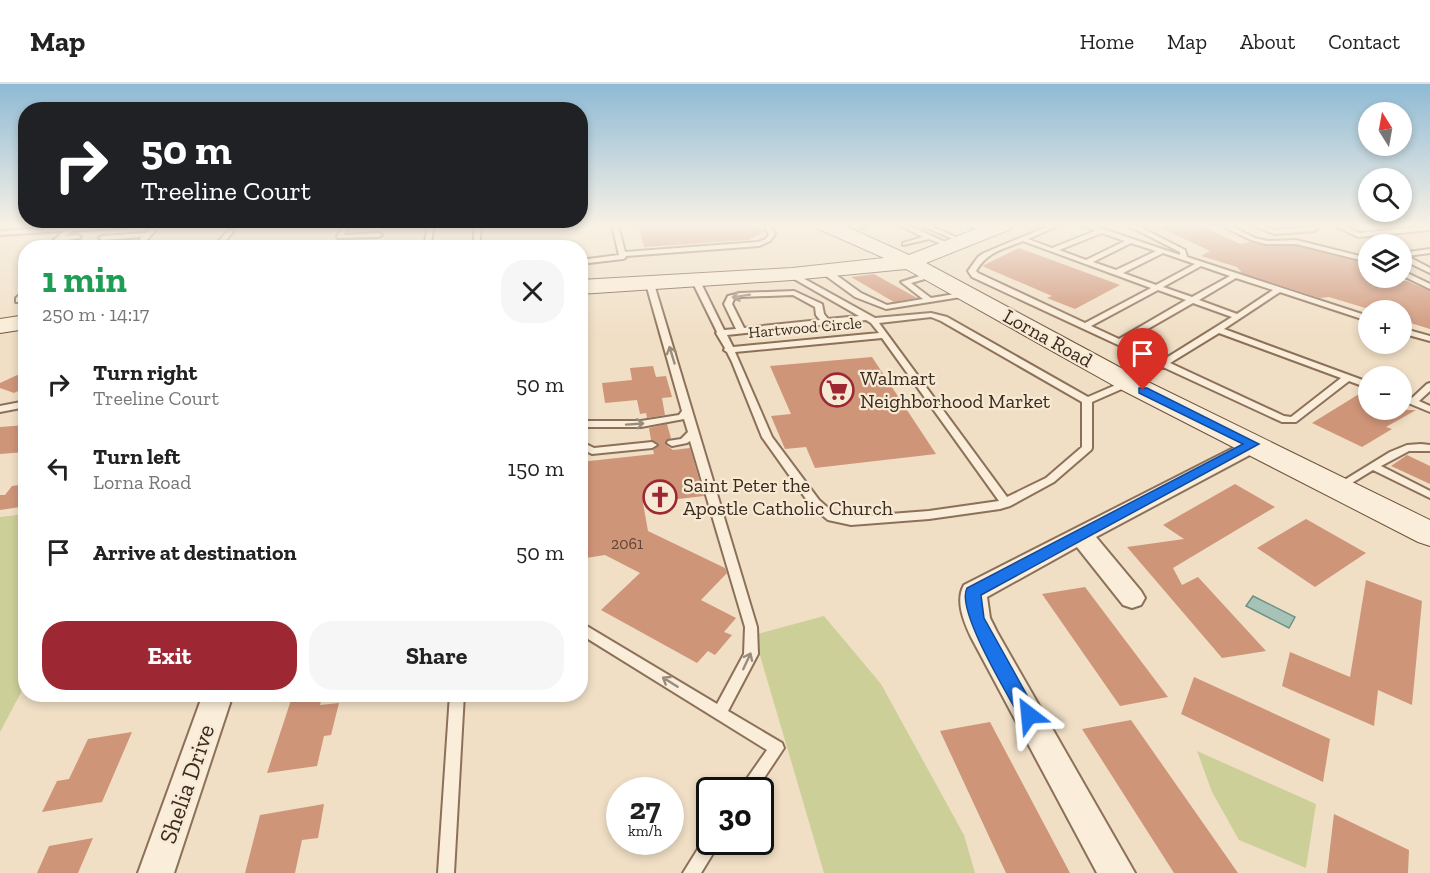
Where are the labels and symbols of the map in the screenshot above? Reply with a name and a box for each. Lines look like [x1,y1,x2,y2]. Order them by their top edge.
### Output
north arrow [1358,102,1412,156]
one-way arrow [732,291,751,302]
street label: Lorna Road [999,304,1097,372]
street label: Hartwood Circle [747,313,863,342]
pin [1117,328,1168,390]
one-way arrow [666,346,677,365]
place label: Walmart Neighborhood Market [860,366,1051,413]
supermarket icon: Walmart Neighborhood Market [819,372,855,408]
one-way arrow [624,418,644,429]
place label: Saint Peter the Apostle Catholic Church [683,473,894,520]
church icon: Saint Peter the Apostle Catholic Church [642,479,678,515]
house number: 2061 [611,534,643,553]
one-way arrow [741,653,753,671]
one-way arrow [662,676,679,688]
position arrow [997,683,1061,747]
street label: Shelia Drive [153,720,220,847]
speed limit sign: 30 [696,777,774,855]

